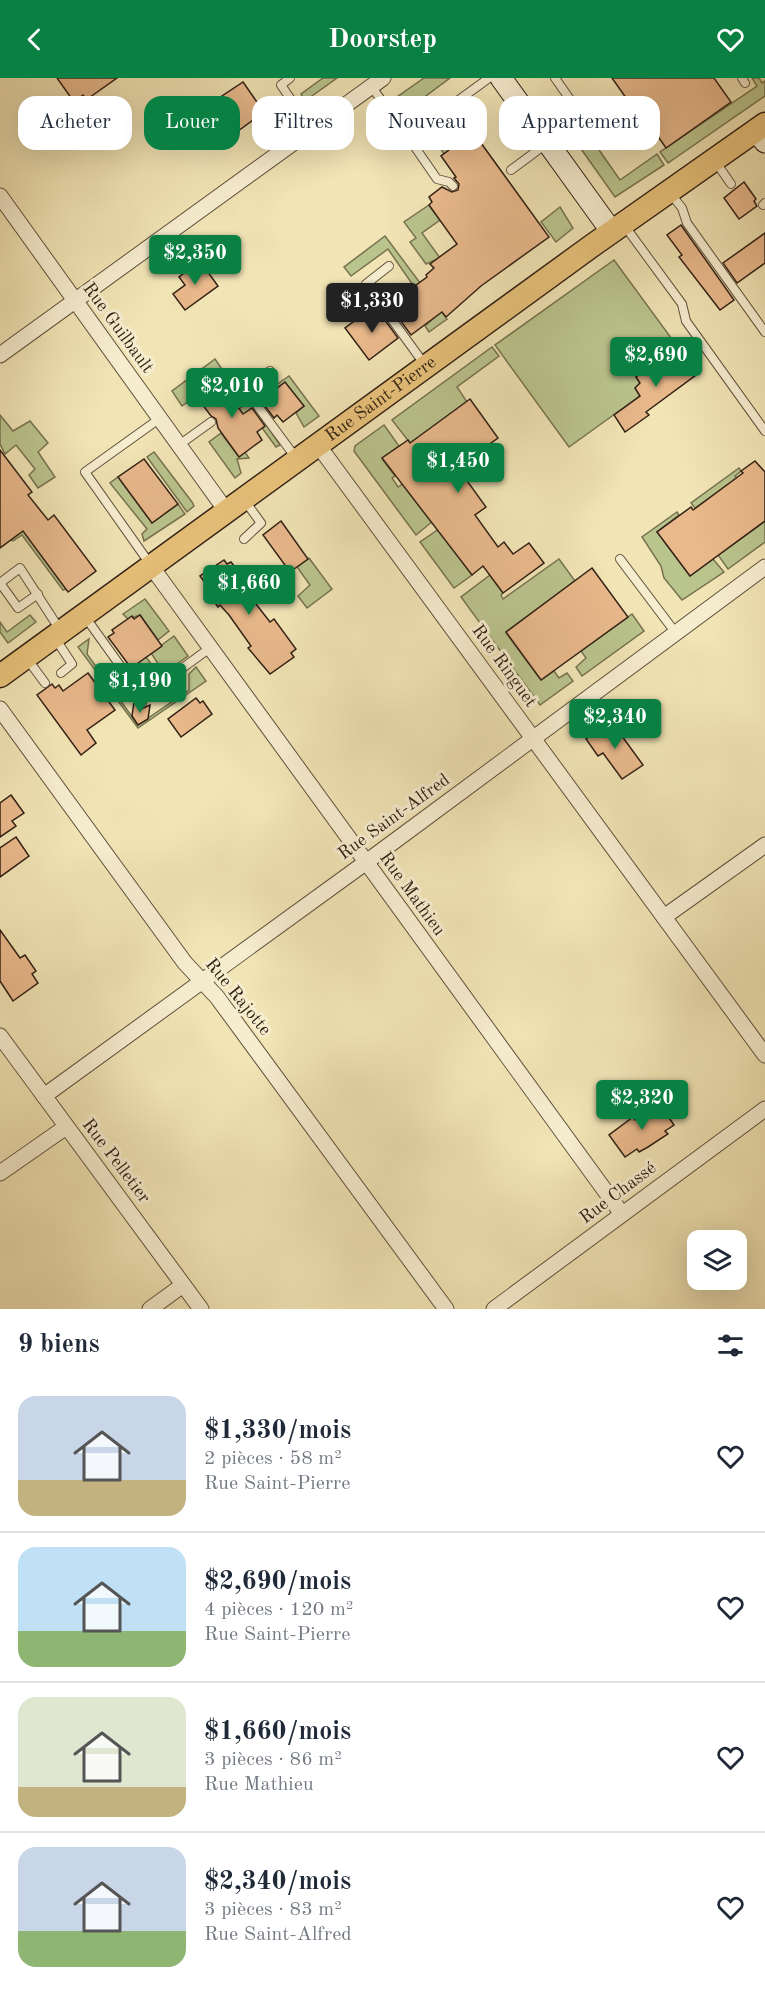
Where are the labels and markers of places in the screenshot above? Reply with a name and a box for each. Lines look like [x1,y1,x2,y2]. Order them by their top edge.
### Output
pin: $2,350 [146,235,244,286]
pin: $1,330 [323,283,421,334]
pin: $2,690 [607,337,705,388]
pin: $2,010 [183,368,281,419]
pin: $1,450 [409,443,507,494]
pin: $1,660 [200,565,298,616]
pin: $1,190 [91,663,189,714]
pin: $2,340 [566,699,664,750]
pin: $2,320 [593,1080,691,1131]

